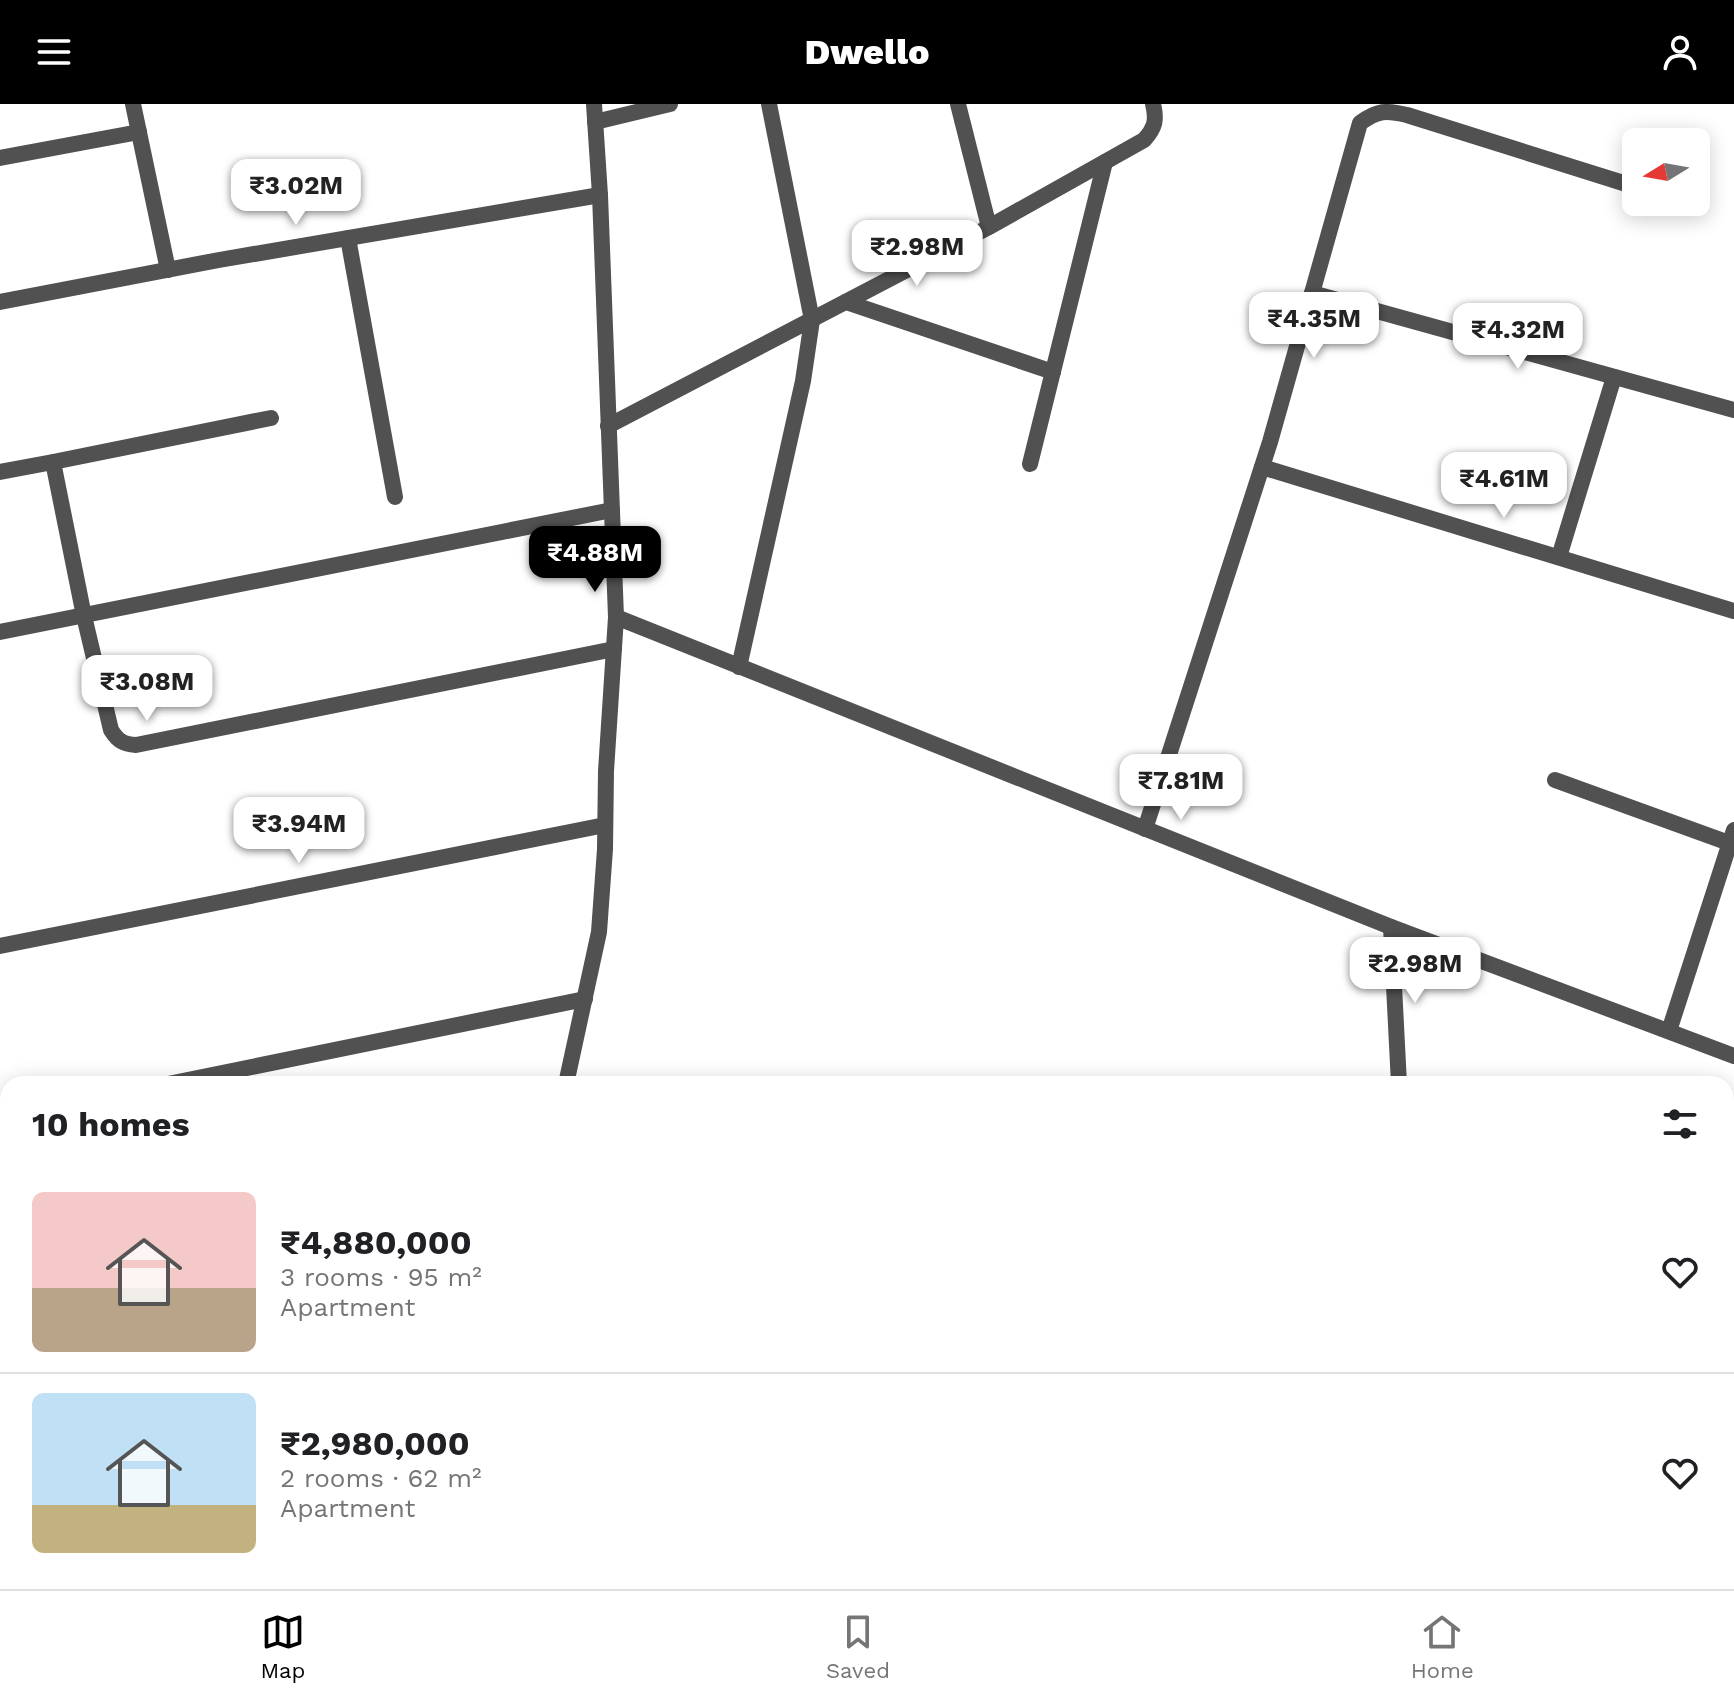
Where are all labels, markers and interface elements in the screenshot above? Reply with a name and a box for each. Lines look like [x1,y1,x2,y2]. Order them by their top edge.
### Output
icon: menu [32,30,76,74]
icon: person [1658,30,1702,74]
text: Dwello [805,31,929,73]
north arrow [1622,128,1710,216]
map controls [1622,128,1710,216]
pin: ₹3.02M [231,159,361,227]
text: ₹3.02M [249,170,343,200]
pin: ₹2.98M [852,220,982,288]
text: ₹2.98M [870,231,964,261]
pin: ₹4.35M [1249,292,1379,360]
text: ₹4.35M [1267,303,1361,333]
pin: ₹4.32M [1453,303,1583,371]
text: ₹4.32M [1471,314,1565,344]
pin: ₹4.61M [1439,452,1569,520]
text: ₹4.61M [1459,463,1549,493]
pin: ₹4.88M [530,526,660,594]
text: ₹4.88M [547,537,643,567]
pin: ₹3.08M [82,655,212,723]
text: ₹3.08M [99,666,195,696]
pin: ₹7.81M [1116,754,1246,822]
text: ₹7.81M [1137,765,1225,795]
pin: ₹3.94M [234,797,364,865]
text: ₹3.94M [251,808,347,838]
pin: ₹2.98M [1350,937,1480,1005]
text: ₹2.98M [1368,948,1462,978]
icon: filters [1658,1102,1702,1146]
text: 10 homes [32,1104,190,1144]
text: ₹4,880,000 [280,1222,472,1262]
icon: home [96,1224,192,1320]
icon: heart [1658,1250,1702,1294]
text: 3 rooms · 95 m² [280,1262,482,1292]
text: Apartment [280,1292,416,1322]
text: ₹2,980,000 [280,1423,470,1463]
icon: home [96,1425,192,1521]
icon: heart [1658,1451,1702,1495]
text: 2 rooms · 62 m² [280,1463,482,1493]
text: Apartment [280,1493,416,1523]
tab: Map [260,1610,305,1683]
tab: Saved [826,1610,890,1683]
tab: Home [1411,1610,1474,1683]

